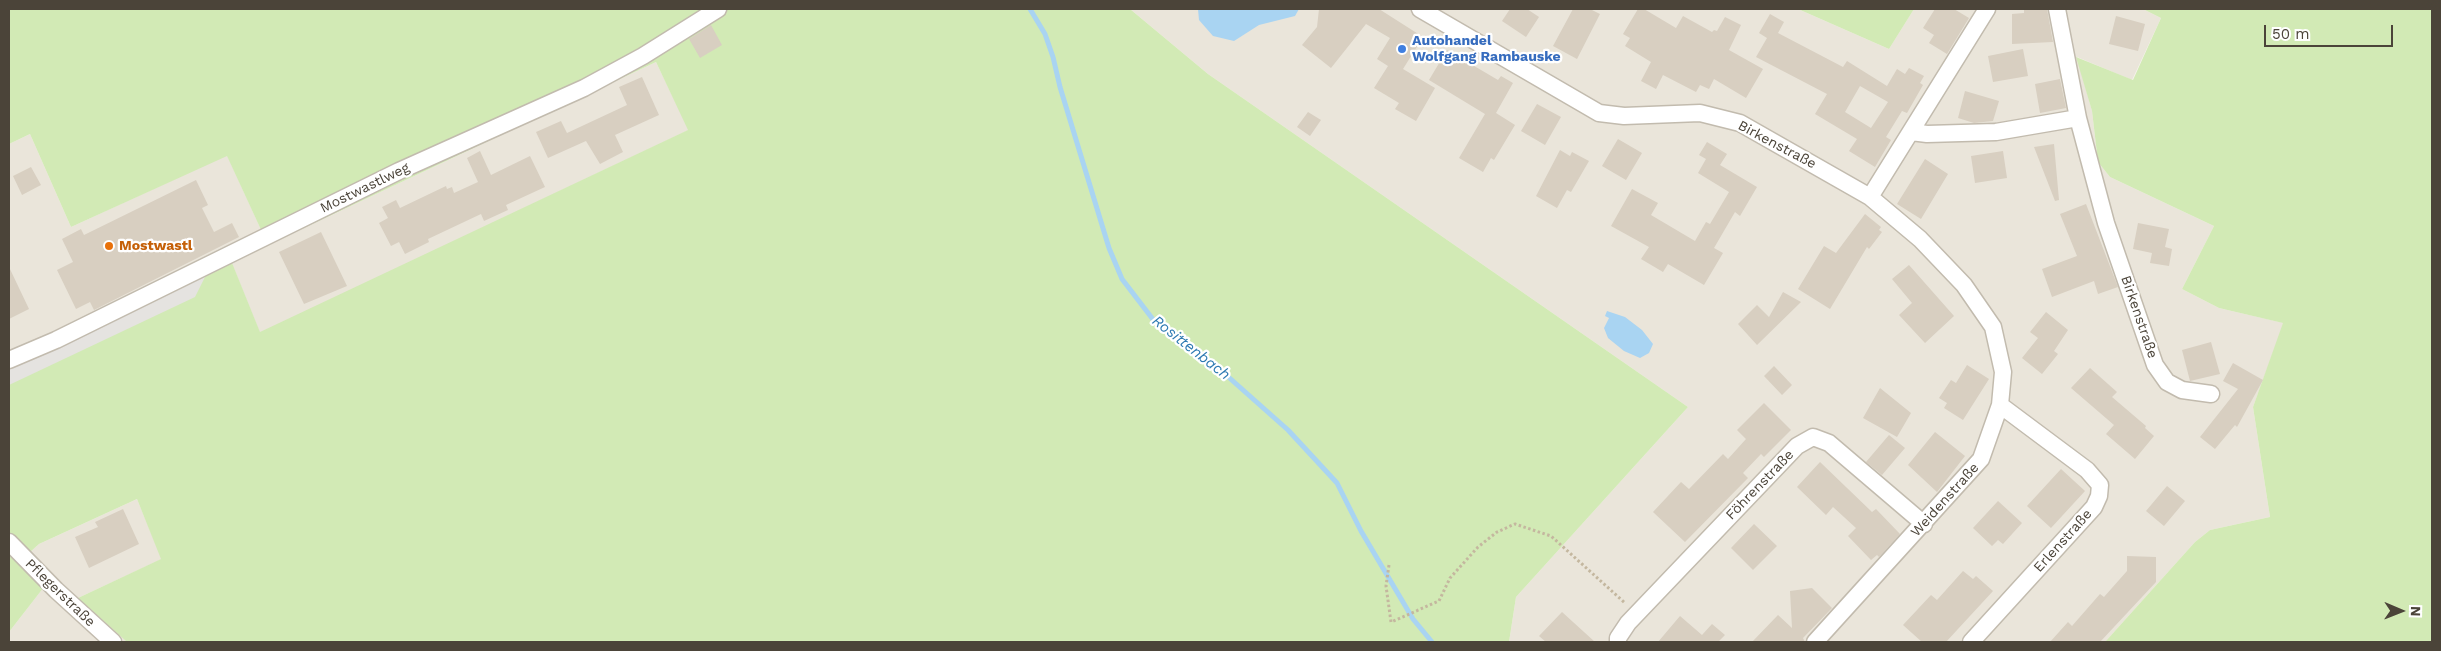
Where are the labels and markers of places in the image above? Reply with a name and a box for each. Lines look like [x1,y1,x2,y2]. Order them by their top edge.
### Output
place label: Autohandel Wolfgang Rambauske [1412,33,1561,65]
marker: Autohandel Wolfgang Rambauske [1396,43,1408,55]
place label: Mostwastl [119,238,192,254]
marker: Mostwastl [103,240,115,252]

